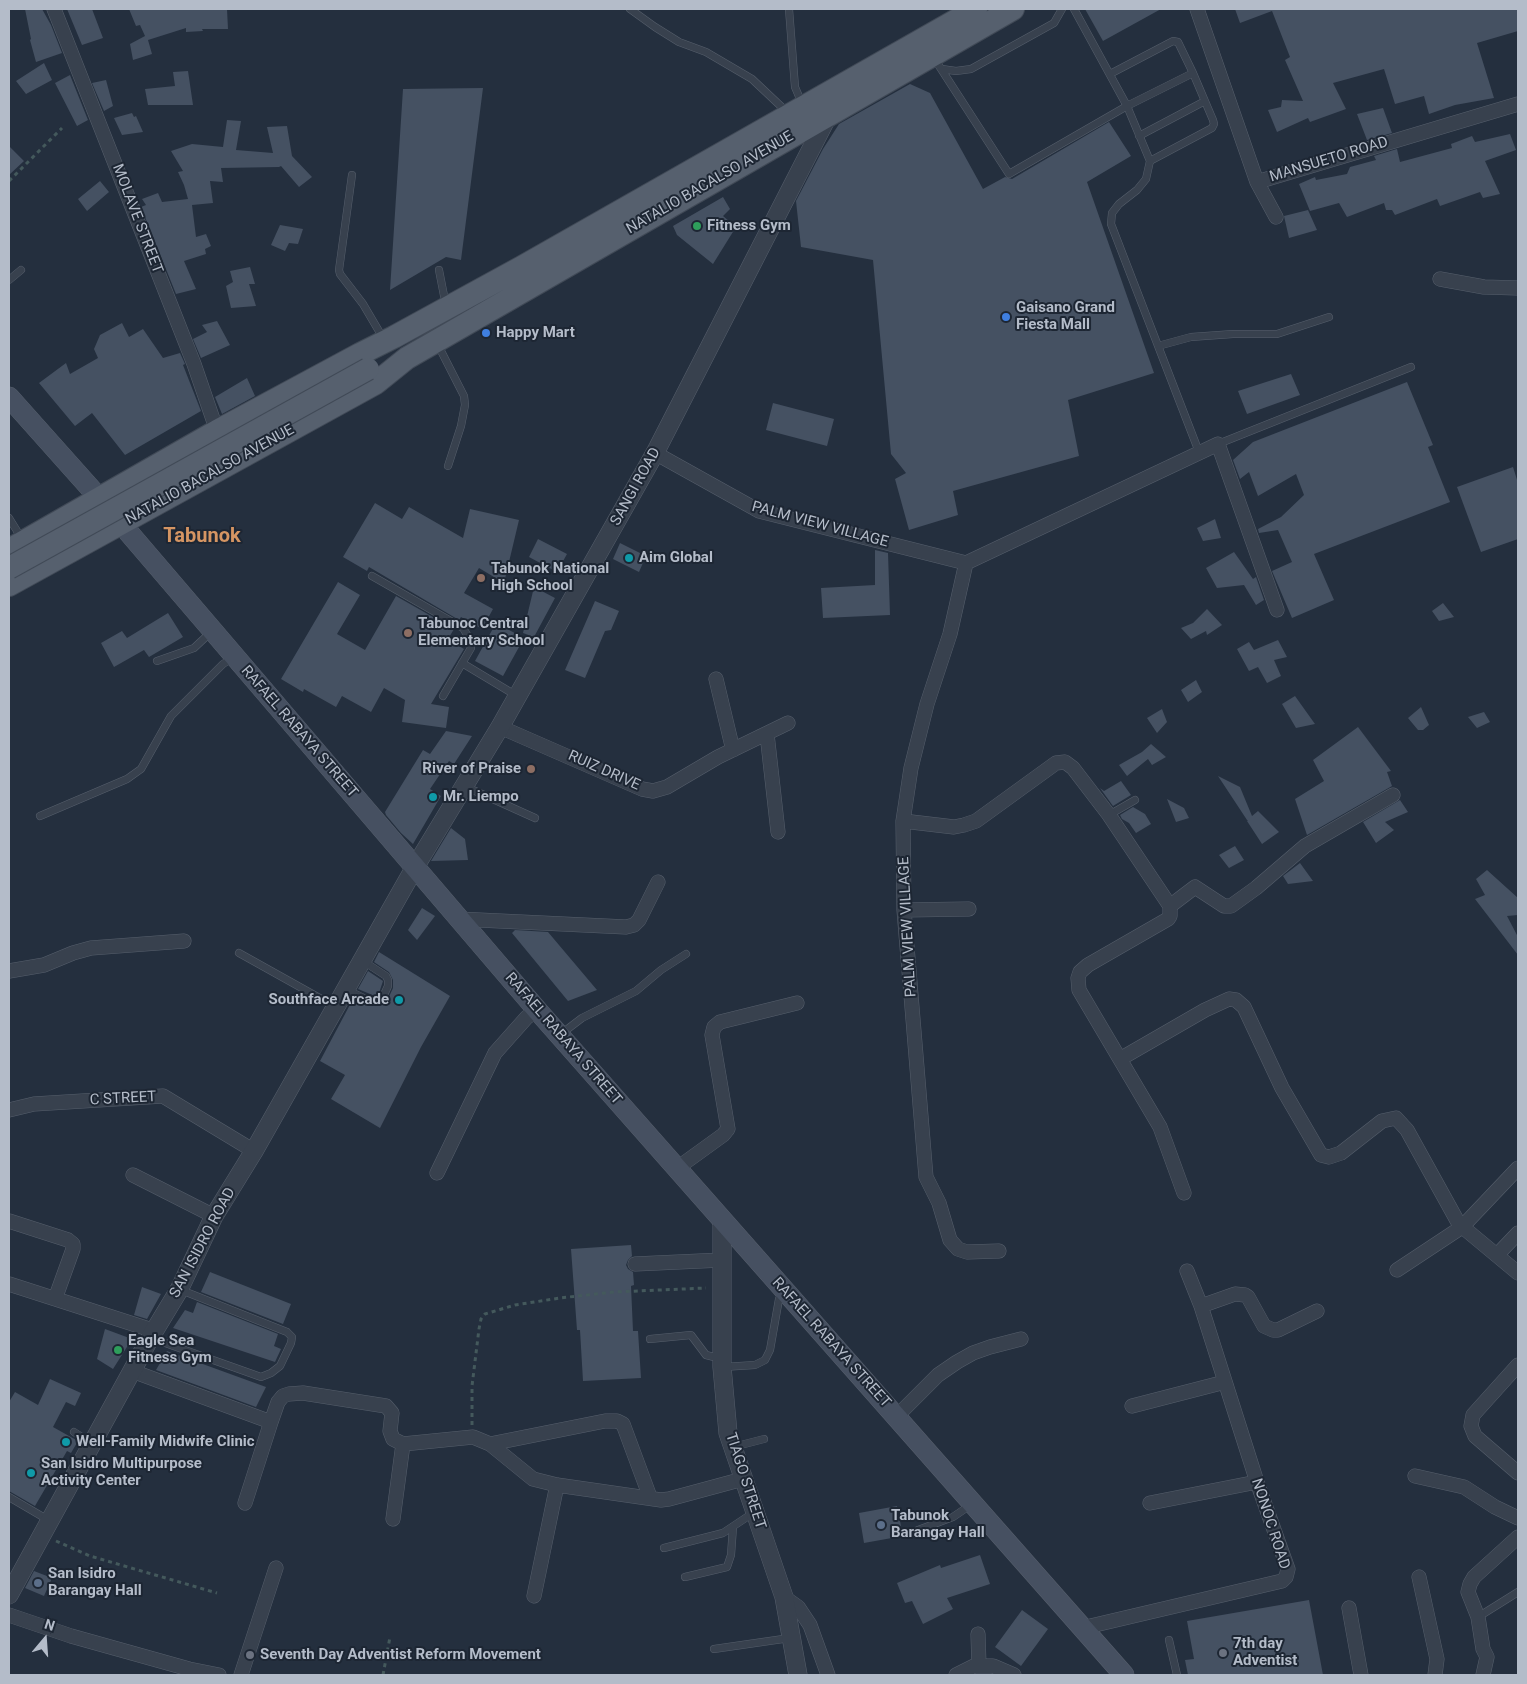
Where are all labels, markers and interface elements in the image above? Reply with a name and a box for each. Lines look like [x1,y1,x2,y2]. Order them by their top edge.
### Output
street label: NATALIO BACALSO AVENUE [623,128,797,238]
street label: MANSUETO ROAD [1268,133,1390,187]
street label: MOLAVE STREET [108,162,166,276]
place label: Fitness Gym [707,217,791,235]
marker: Fitness Gym [691,220,703,232]
place label: Gaisano Grand Fiesta Mall [1016,299,1115,334]
marker: Gaisano Grand Fiesta Mall [1000,311,1012,323]
place label: Happy Mart [496,324,575,342]
marker: Happy Mart [480,327,492,339]
street label: NATALIO BACALSO AVENUE [123,421,297,529]
street label: SANGI ROAD [607,445,665,529]
street label: PALM VIEW VILLAGE [750,498,890,552]
district label: Tabunok [163,525,241,549]
place label: Aim Global [639,549,713,567]
marker: Aim Global [623,552,635,564]
place label: Tabunok National High School [491,560,609,595]
marker: Tabunok National High School [475,572,487,584]
place label: Tabunoc Central Elementary School [418,615,544,650]
marker: Tabunoc Central Elementary School [402,627,414,639]
street label: RAFAEL RABAYA STREET [237,662,361,802]
street label: RUIZ DRIVE [565,747,643,795]
place label: River of Praise [422,760,521,778]
marker: River of Praise [525,763,537,775]
place label: Mr. Liempo [443,788,519,806]
marker: Mr. Liempo [427,791,439,803]
street label: PALM VIEW VILLAGE [895,856,921,998]
street label: RAFAEL RABAYA STREET [501,969,625,1109]
place label: Southface Arcade [269,991,389,1009]
marker: Southface Arcade [393,994,405,1006]
street label: C STREET [89,1088,157,1110]
street label: SAN ISIDRO ROAD [166,1185,240,1301]
street label: RAFAEL RABAYA STREET [768,1274,894,1412]
place label: Eagle Sea Fitness Gym [128,1332,212,1367]
marker: Eagle Sea Fitness Gym [112,1344,124,1356]
street label: TIAGO STREET [721,1430,769,1532]
place label: Well-Family Midwife Clinic [76,1433,255,1451]
marker: Well-Family Midwife Clinic [60,1436,72,1448]
place label: San Isidro Multipurpose Activity Center [41,1455,202,1490]
marker: San Isidro Multipurpose Activity Center [25,1467,37,1479]
street label: NONOC ROAD [1247,1476,1293,1572]
place label: Tabunok Barangay Hall [891,1507,985,1542]
marker: Tabunok Barangay Hall [875,1519,887,1531]
place label: San Isidro Barangay Hall [48,1565,142,1600]
marker: San Isidro Barangay Hall [32,1577,44,1589]
north arrow [20,1614,70,1664]
text: N [42,1616,57,1634]
place label: 7th day Adventist [1233,1635,1297,1670]
place label: Seventh Day Adventist Reform Movement [260,1646,541,1664]
marker: 7th day Adventist [1217,1647,1229,1659]
marker: Seventh Day Adventist Reform Movement [244,1649,256,1661]

